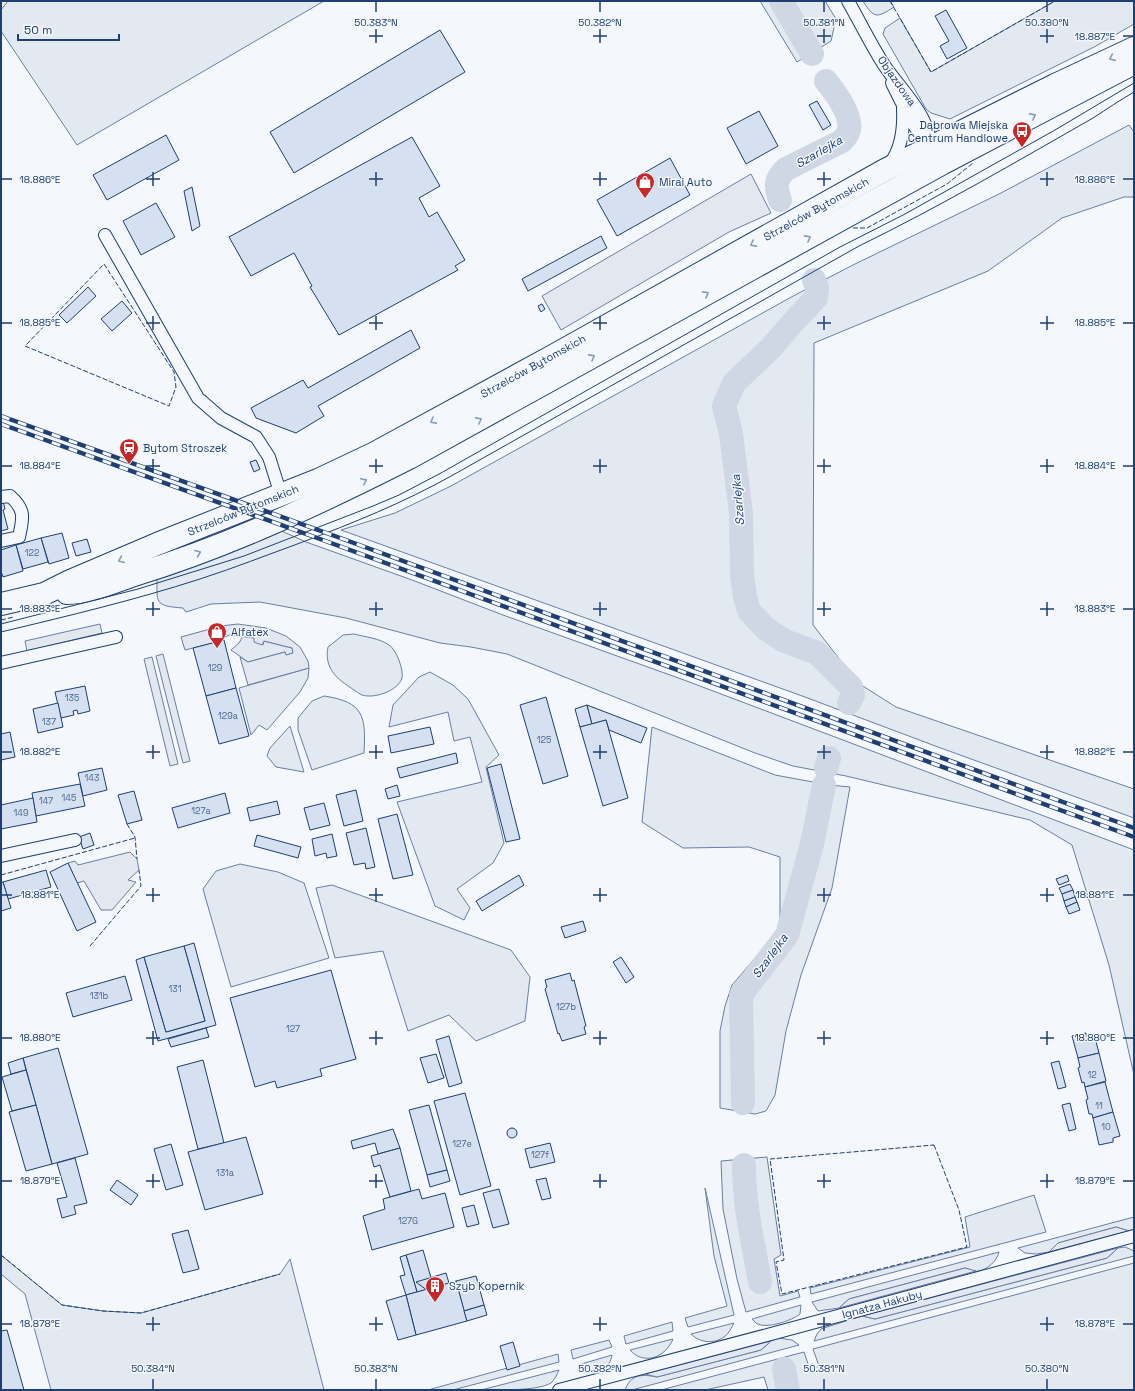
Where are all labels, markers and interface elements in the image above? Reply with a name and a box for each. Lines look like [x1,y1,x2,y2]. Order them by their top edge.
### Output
scale bar [18,16,119,42]
text: 50.383°N [354,16,398,29]
text: 50.382°N [578,16,622,29]
text: 50.381°N [803,16,845,29]
text: 50.380°N [1025,16,1069,29]
text: 50 m [24,22,52,38]
text: 18.887°E [1075,30,1116,43]
street label: Objazdowa [875,53,920,109]
one-way arrow [1108,53,1116,61]
one-way arrow [1029,113,1036,121]
place label: Dąbrowa Miejska Centrum Handlowe [908,118,1009,145]
bus stop icon: Dąbrowa Miejska Centrum Handlowe [1011,120,1033,148]
water label: Szarlejka [793,132,845,172]
shop icon: Mirai Auto [634,171,656,199]
text: 18.886°E [20,173,61,186]
text: 18.886°E [1075,173,1116,186]
street label: Strzelców Bytomskich [761,174,871,244]
place label: Mirai Auto [659,175,712,189]
one-way arrow [804,235,812,242]
one-way arrow [750,239,757,246]
one-way arrow [702,291,709,298]
text: 18.885°E [20,316,61,329]
text: 18.885°E [1075,316,1116,329]
street label: Strzelców Bytomskich [478,331,588,401]
one-way arrow [588,354,596,361]
one-way arrow [430,417,437,424]
one-way arrow [474,417,482,424]
station icon: Bytom Stroszek [118,437,140,465]
place label: Bytom Stroszek [143,441,227,455]
text: 18.884°E [19,459,61,472]
text: 18.884°E [1074,459,1116,472]
water label: Szarlejka [728,474,748,526]
one-way arrow [360,478,367,486]
street label: Strzelców Bytomskich [185,481,301,539]
house number: 122 [25,547,39,559]
one-way arrow [194,549,201,557]
one-way arrow [118,555,126,563]
text: 18.883°E [20,602,61,615]
text: 18.883°E [1075,602,1116,615]
shop icon: Alfatex [206,621,228,649]
place label: Alfatex [231,625,269,639]
house number: 129 [208,662,222,674]
house number: 135 [65,692,79,704]
house number: 129a [218,710,238,722]
house number: 137 [42,716,56,728]
house number: 125 [537,734,551,746]
text: 18.882°E [20,745,61,758]
text: 18.882°E [1075,745,1116,758]
house number: 143 [85,772,99,784]
house number: 145 [62,792,76,804]
house number: 147 [39,795,53,807]
house number: 127a [191,805,211,817]
house number: 149 [14,807,28,819]
text: 18.881°E [20,888,60,901]
text: 18.881°E [1075,888,1115,901]
water label: Szarlejka [748,930,792,981]
house number: 131 [169,983,182,995]
house number: 131b [90,990,109,1002]
house number: 127b [556,1001,576,1013]
house number: 127 [286,1023,300,1035]
text: 18.880°E [19,1031,61,1044]
text: 18.880°E [1074,1031,1116,1044]
house number: 12 [1087,1069,1097,1081]
house number: 11 [1095,1100,1103,1112]
house number: 10 [1101,1121,1111,1133]
house number: 127e [452,1138,472,1150]
house number: 127f [531,1149,549,1161]
house number: 131a [216,1167,234,1179]
text: 18.879°E [20,1174,60,1187]
text: 18.879°E [1075,1174,1115,1187]
house number: 127G [398,1215,418,1227]
building icon: Szyb Kopernik [424,1275,446,1303]
place label: Szyb Kopernik [449,1279,525,1293]
street label: Ignatza Hakuby [840,1287,924,1321]
text: 18.878°E [20,1317,61,1330]
text: 18.878°E [1075,1317,1116,1330]
text: 50.384°N [131,1362,175,1375]
text: 50.383°N [354,1362,398,1375]
text: 50.382°N [578,1362,622,1375]
text: 50.381°N [803,1362,845,1375]
text: 50.380°N [1025,1362,1069,1375]

